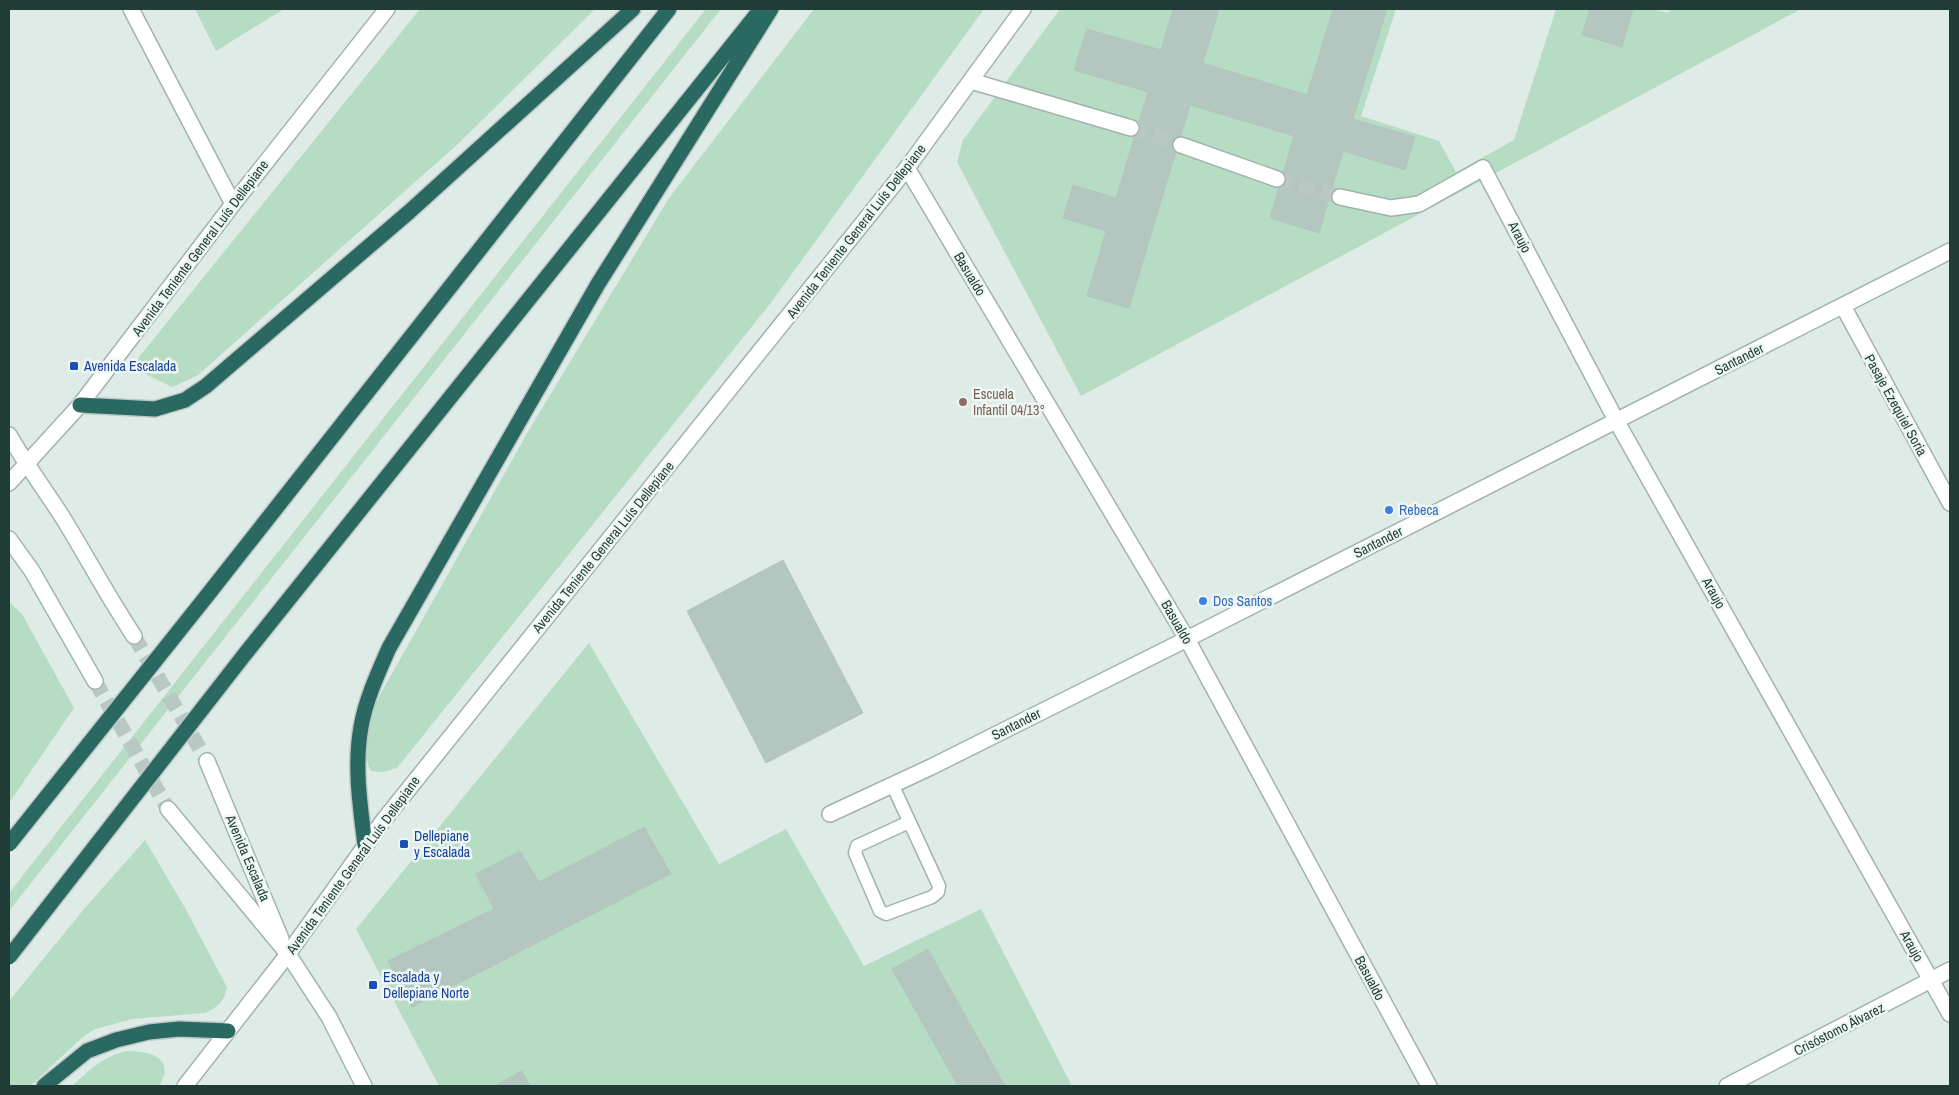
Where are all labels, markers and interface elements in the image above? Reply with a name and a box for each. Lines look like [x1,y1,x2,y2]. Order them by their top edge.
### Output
street label: Avenida Teniente General Luís Dellepiane [782,140,930,322]
street label: Avenida Teniente General Luís Dellepiane [127,156,272,340]
street label: Araujo [1504,217,1536,256]
street label: Basualdo [950,249,990,299]
street label: Santander [1711,339,1767,379]
street label: Pasaje Ezequiel Soria [1861,351,1932,460]
place label: Avenida Escalada [83,357,177,375]
marker: Avenida Escalada [68,360,80,372]
place label: Escuela Infantil 04/13° [973,385,1045,419]
marker: Escuela Infantil 04/13° [957,396,969,408]
street label: Avenida Teniente General Luís Dellepiane [527,457,678,637]
place label: Rebeca [1399,501,1439,519]
marker: Rebeca [1383,504,1395,516]
street label: Santander [1350,522,1406,562]
street label: Araujo [1698,573,1730,612]
place label: Dos Santos [1213,592,1273,610]
marker: Dos Santos [1197,595,1209,607]
street label: Basualdo [1157,597,1197,647]
street label: Santander [988,704,1044,744]
street label: Avenida Teniente General Luís Dellepiane [282,772,424,958]
street label: Avenida Escalada [221,811,275,905]
place label: Dellepiane y Escalada [414,827,471,861]
marker: Dellepiane y Escalada [398,838,410,850]
street label: Araujo [1896,926,1928,965]
street label: Basualdo [1351,953,1389,1003]
place label: Escalada y Dellepiane Norte [383,968,469,1002]
marker: Escalada y Dellepiane Norte [367,979,379,991]
street label: Crisóstomo Álvarez [1791,998,1888,1060]

